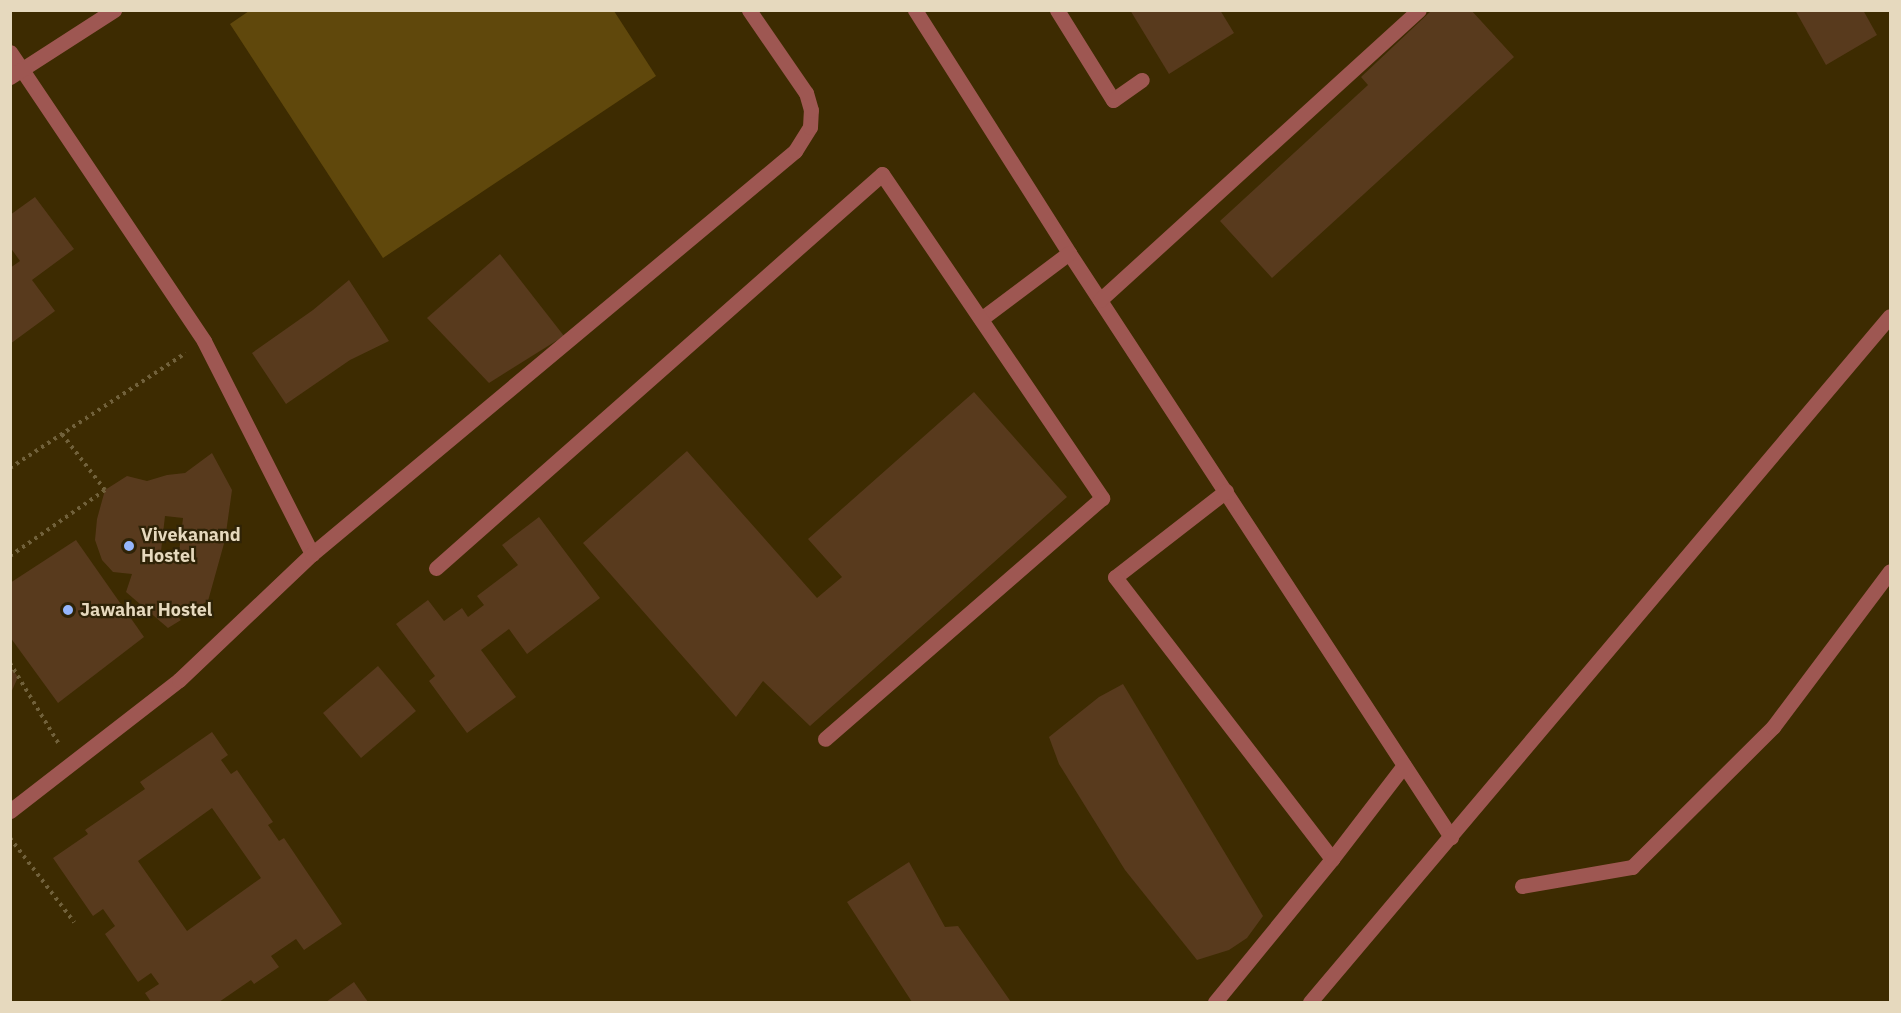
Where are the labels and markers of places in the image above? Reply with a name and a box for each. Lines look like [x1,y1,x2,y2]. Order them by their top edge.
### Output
place label: Vivekanand Hostel [141,525,241,568]
marker: Vivekanand Hostel [122,539,136,553]
place label: Jawahar Hostel [80,599,212,621]
marker: Jawahar Hostel [61,603,75,617]

